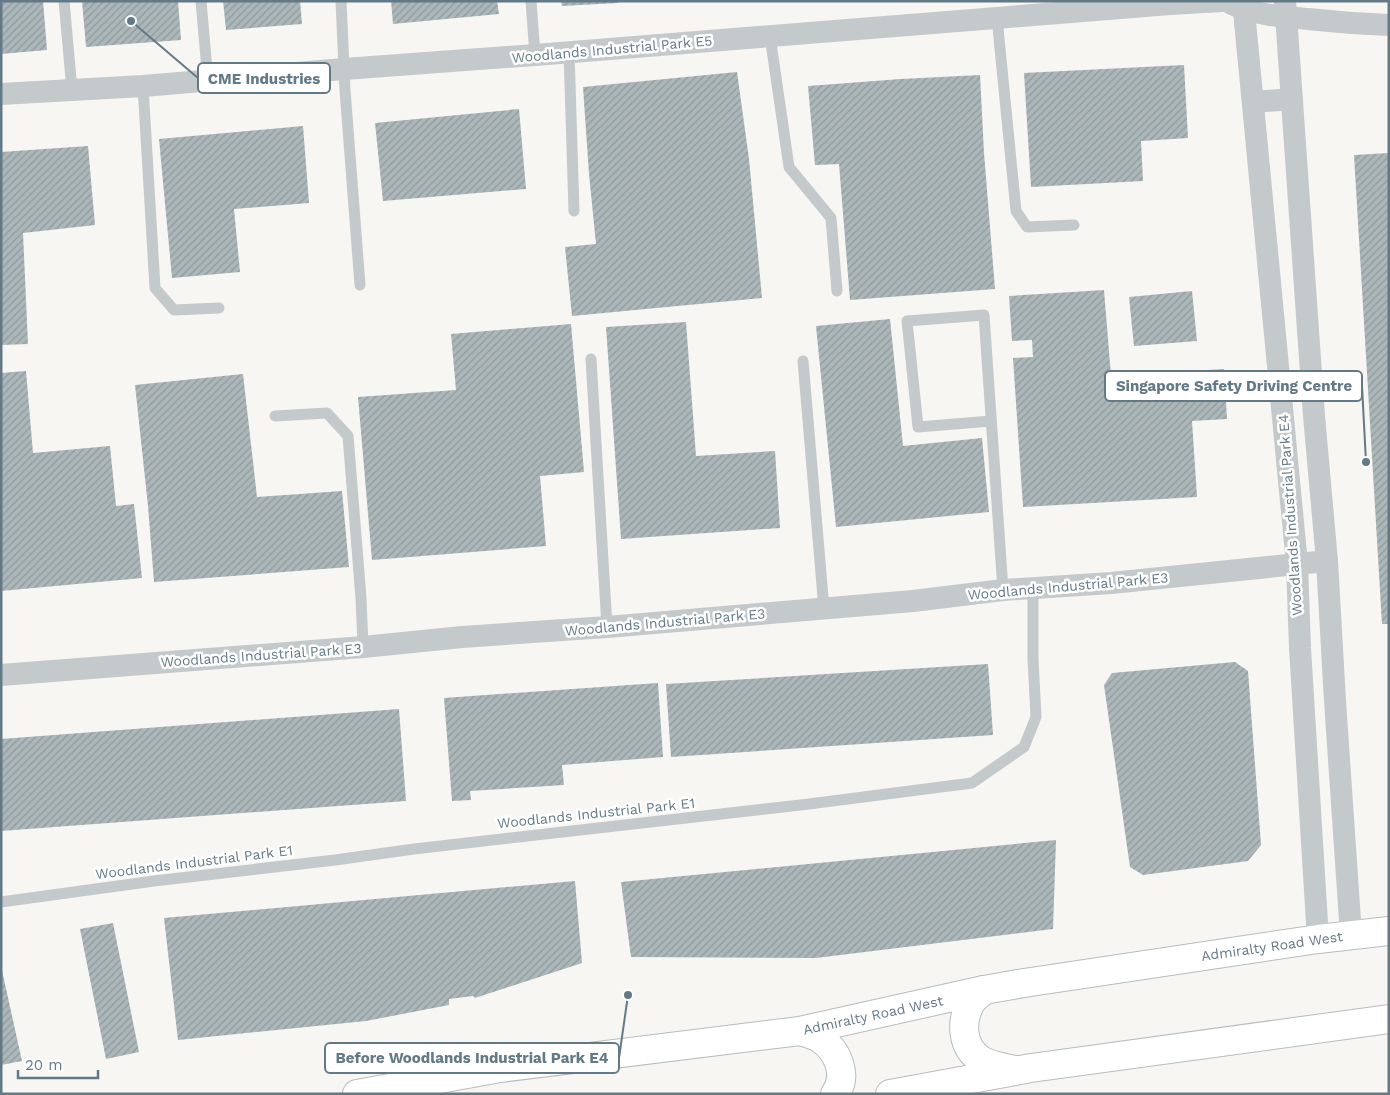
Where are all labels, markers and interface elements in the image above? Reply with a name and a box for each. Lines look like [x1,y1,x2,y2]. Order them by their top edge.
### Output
street label: Woodlands Industrial Park E5 [511,32,713,66]
callout: CME Industries [198,63,330,93]
text: CME Industries [208,70,320,88]
callout: Singapore Safety Driving Centre [1105,371,1362,401]
text: Singapore Safety Driving Centre [1116,377,1352,395]
street label: Woodlands Industrial Park E4 [1275,414,1305,616]
street label: Woodlands Industrial Park E3 [967,569,1169,603]
street label: Woodlands Industrial Park E3 [564,605,766,639]
street label: Woodlands Industrial Park E3 [160,640,362,670]
street label: Woodlands Industrial Park E1 [496,795,696,831]
street label: Woodlands Industrial Park E1 [94,842,294,882]
street label: Admiralty Road West [1200,928,1344,964]
street label: Admiralty Road West [801,992,945,1038]
callout: Before Woodlands Industrial Park E4 [325,1043,619,1073]
scale bar [18,1048,98,1080]
text: Before Woodlands Industrial Park E4 [336,1049,609,1067]
text: 20 m [25,1056,63,1074]

